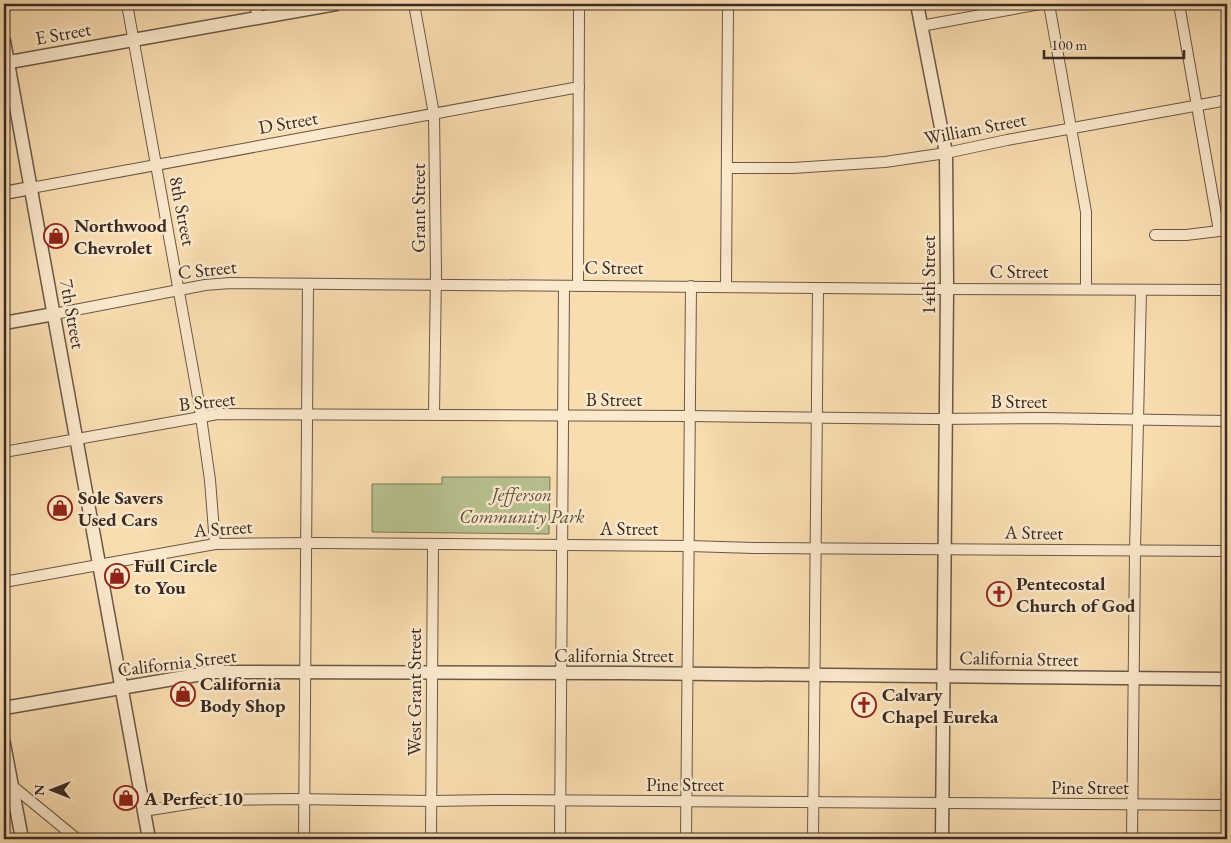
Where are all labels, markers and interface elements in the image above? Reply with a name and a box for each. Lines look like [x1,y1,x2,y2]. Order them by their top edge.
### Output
street label: E Street [33,16,93,51]
scale bar [1044,28,1184,60]
text: 100 m [1051,35,1088,54]
street label: D Street [256,105,320,140]
street label: William Street [922,106,1028,151]
street label: Grant Street [406,163,431,253]
street label: 8th Street [164,174,202,248]
place label: Northwood Chevrolet [74,213,168,260]
shop icon: Northwood Chevrolet [43,223,69,249]
street label: 14th Street [916,235,941,315]
street label: C Street [176,254,238,285]
street label: C Street [584,255,644,280]
street label: C Street [989,259,1049,284]
street label: 7th Street [54,277,91,351]
street label: B Street [178,386,237,417]
street label: B Street [586,387,642,412]
street label: B Street [991,389,1047,414]
park label: Jefferson Community Park [459,482,585,529]
place label: Sole Savers Used Cars [78,485,163,532]
shop icon: Sole Savers Used Cars [47,495,73,521]
street label: A Street [192,514,253,543]
street label: A Street [599,516,658,541]
street label: A Street [1003,519,1064,546]
place label: Full Circle to You [134,553,217,600]
shop icon: Full Circle to You [104,563,130,589]
place label: Pentecostal Church of God [1016,571,1136,618]
church icon: Pentecostal Church of God [986,581,1012,607]
street label: West Grant Street [402,628,427,756]
street label: California Street [116,643,238,682]
street label: California Street [554,643,674,668]
street label: California Street [959,645,1079,672]
place label: California Body Shop [200,671,286,718]
shop icon: California Body Shop [170,681,196,707]
place label: Calvary Chapel Eureka [882,682,999,729]
church icon: Calvary Chapel Eureka [851,692,877,718]
north arrow [28,766,78,816]
street label: Pine Street [646,772,724,797]
street label: Pine Street [1051,775,1129,800]
text: N [30,784,48,796]
shop icon: A Perfect 10 [113,785,139,811]
place label: A Perfect 10 [143,786,243,811]

